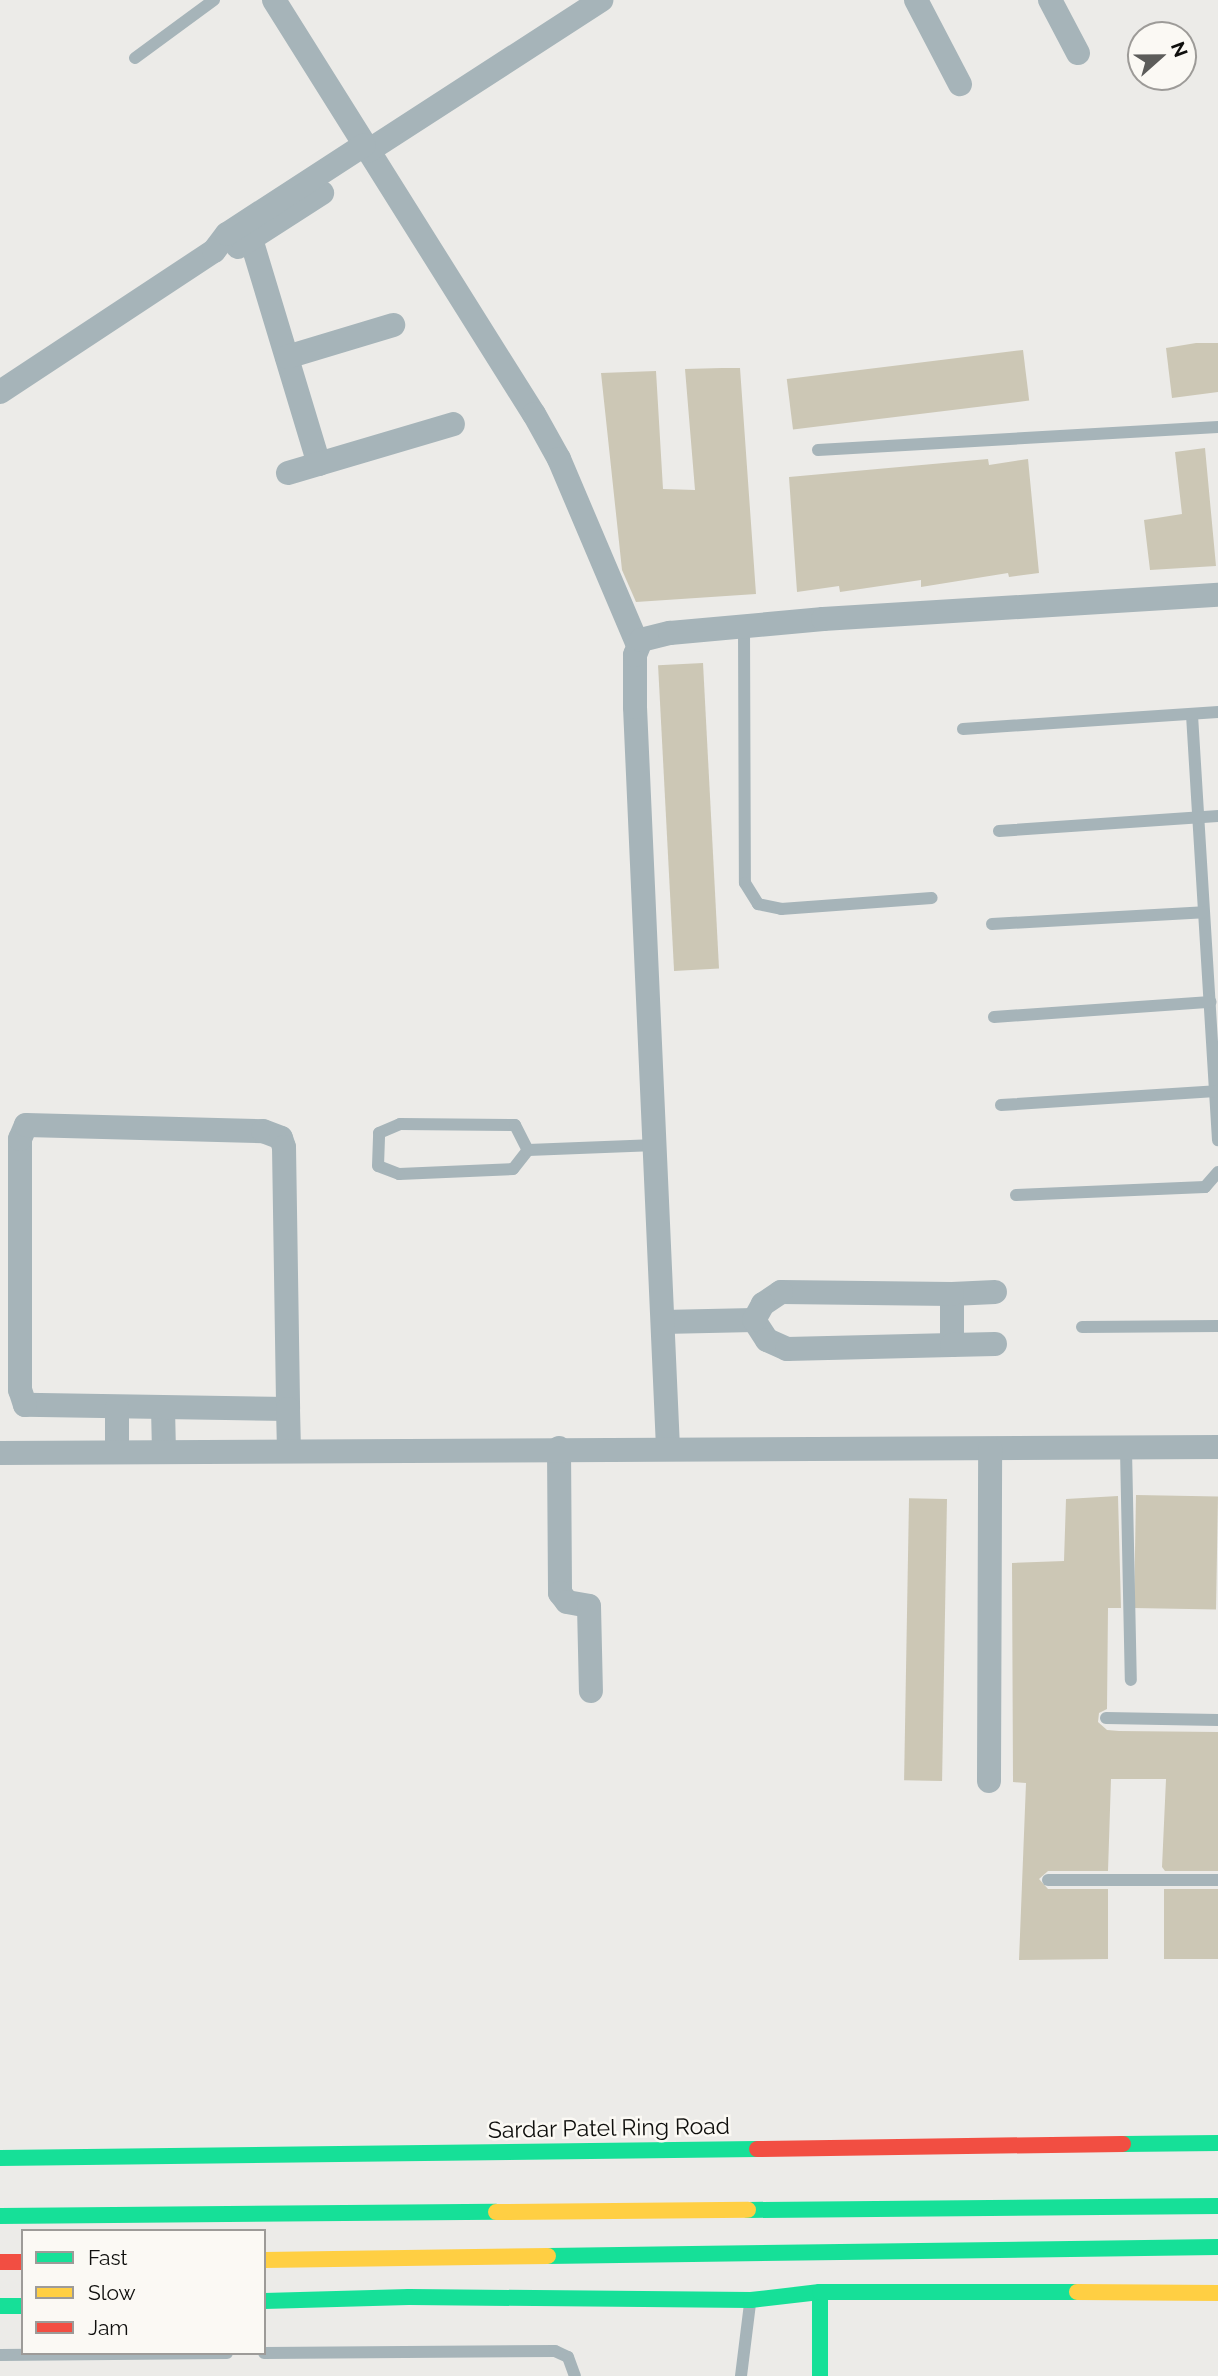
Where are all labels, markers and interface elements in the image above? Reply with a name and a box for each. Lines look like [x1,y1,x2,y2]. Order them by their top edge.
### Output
north arrow [1127,21,1197,91]
text: N [1167,38,1193,60]
street label: Sardar Patel Ring Road [487,2112,731,2144]
legend [21,2229,266,2355]
text: Fast [88,2245,128,2270]
text: Slow [88,2280,136,2305]
text: Jam [88,2315,129,2340]

